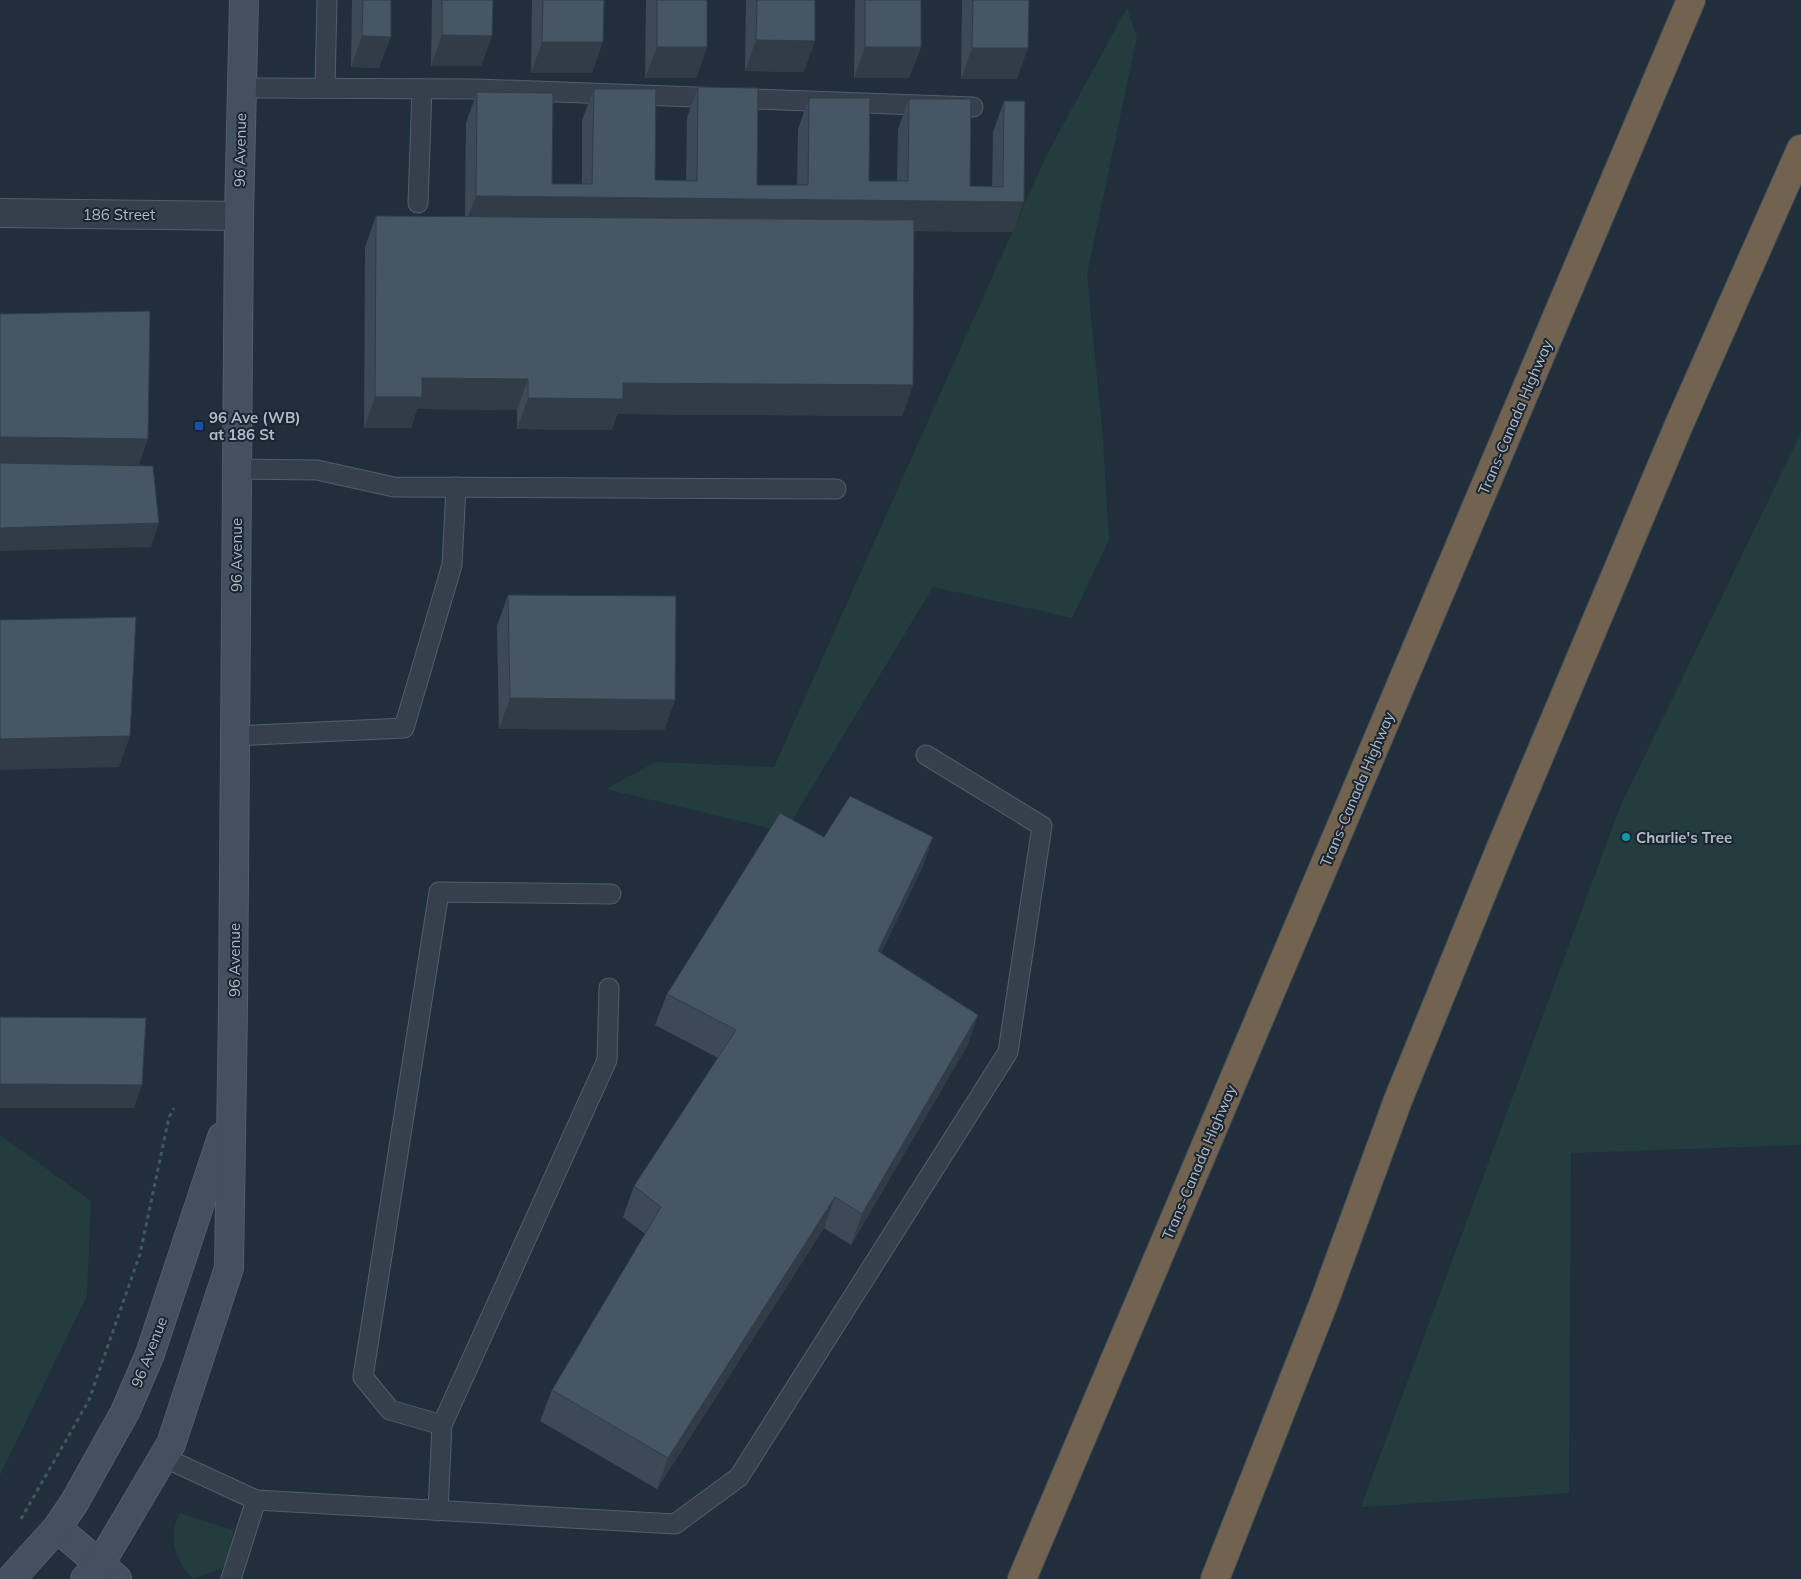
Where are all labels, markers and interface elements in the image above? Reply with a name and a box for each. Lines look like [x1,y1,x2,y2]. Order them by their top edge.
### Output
street label: 96 Avenue [230,113,250,187]
street label: 186 Street [83,205,155,224]
street label: Trans-Canada Highway [1474,337,1556,497]
place label: 96 Ave (WB) at 186 St [209,408,301,444]
marker: 96 Ave (WB) at 186 St [193,420,205,432]
street label: 96 Avenue [227,518,246,592]
street label: Trans-Canada Highway [1316,709,1398,869]
place label: Charlie's Tree [1636,828,1732,847]
marker: Charlie's Tree [1620,831,1632,843]
street label: 96 Avenue [225,923,244,997]
street label: Trans-Canada Highway [1158,1082,1240,1242]
street label: 96 Avenue [127,1314,171,1390]

